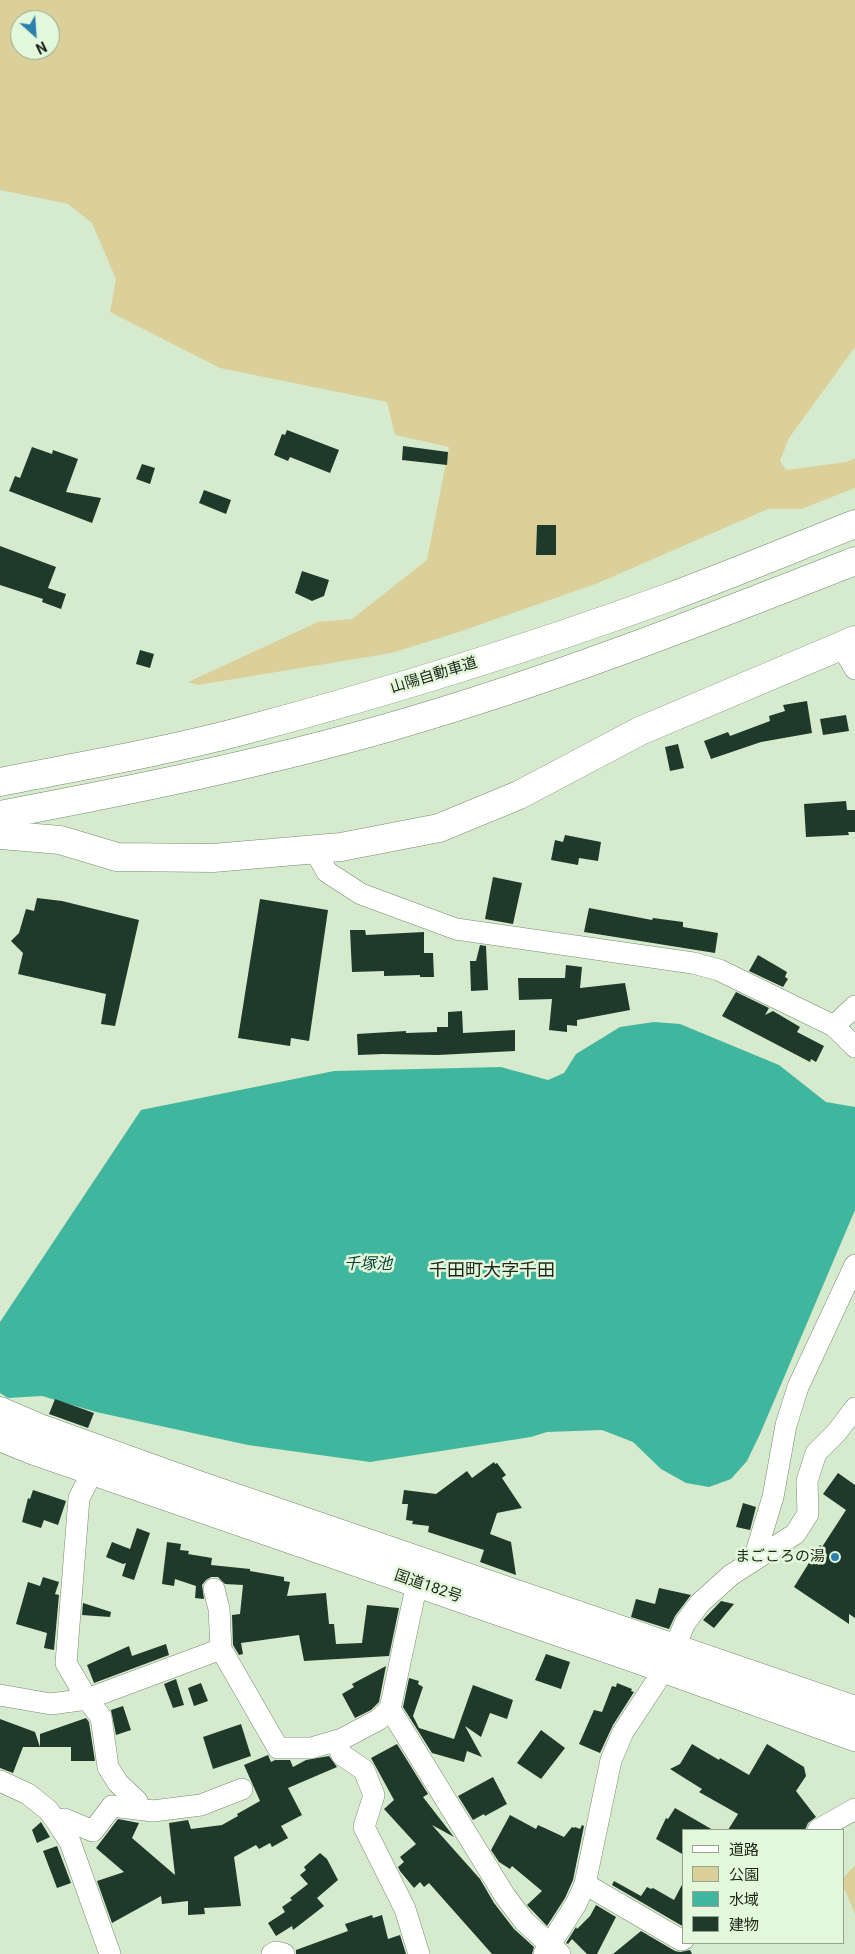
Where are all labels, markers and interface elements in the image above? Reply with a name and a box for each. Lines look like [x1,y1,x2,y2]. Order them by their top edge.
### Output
north arrow [10,10,60,60]
text: N [33,38,49,57]
street label: 山陽自動車道 [388,654,480,698]
water label: 千塚池 [344,1255,392,1275]
district label: 千田町大字千田 [429,1260,555,1282]
place label: まごころの湯 [735,1548,825,1566]
marker: まごころの湯 [829,1551,841,1563]
street label: 国道182号 [392,1567,464,1607]
legend [682,1829,845,1944]
text: 道路 [729,1841,759,1859]
text: 公園 [729,1866,759,1884]
text: 水域 [729,1891,759,1909]
text: 建物 [729,1916,759,1934]

